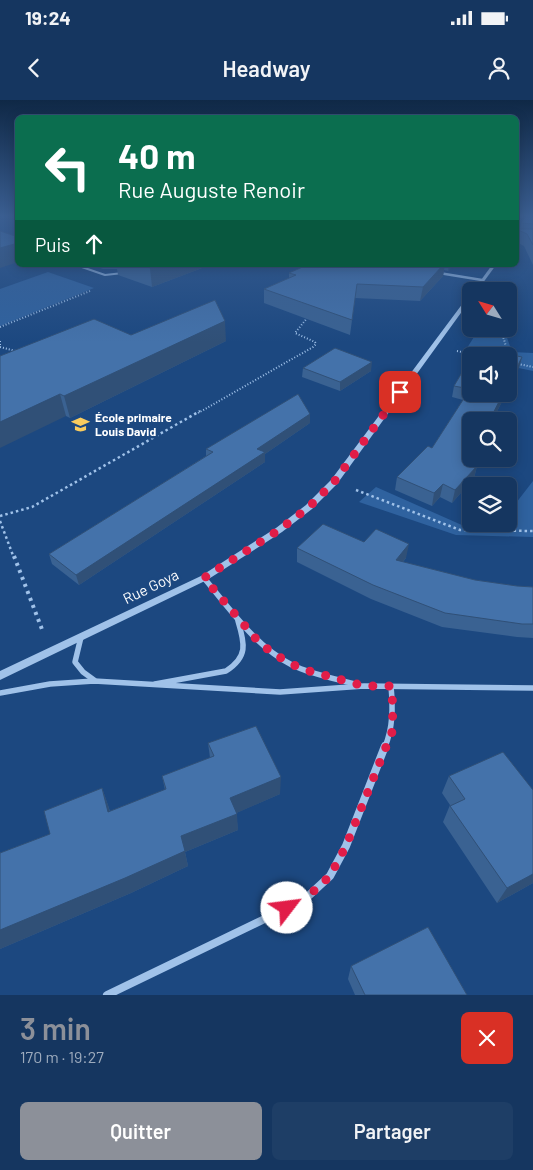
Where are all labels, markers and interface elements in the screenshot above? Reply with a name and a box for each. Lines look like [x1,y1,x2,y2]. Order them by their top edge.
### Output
text: 19:24 [25,6,71,29]
icon: back [20,54,48,82]
icon: person [485,54,513,82]
text: Headway [223,55,310,81]
text: 40 m [118,134,195,176]
icon: left [35,135,100,200]
text: Rue Auguste Renoir [118,176,305,202]
icon: ahead [80,230,108,258]
text: Puis [35,233,70,256]
north arrow [462,282,518,338]
map controls [462,282,517,532]
button: sound [462,347,517,402]
pin [379,371,421,413]
icon: arrive [386,378,414,406]
place label: École primaire Louis David [95,410,172,438]
button: search [462,412,517,467]
school or university icon: École primaire Louis David [71,415,91,435]
button: layers [462,477,517,532]
street label: Rue Goya [120,565,181,607]
position arrow [260,881,312,933]
text: 3 min [20,1010,91,1046]
button: close [461,1012,513,1064]
text: 170 m · 19:27 [20,1047,104,1066]
button: Quitter [20,1102,262,1160]
button: Partager [272,1102,513,1160]

